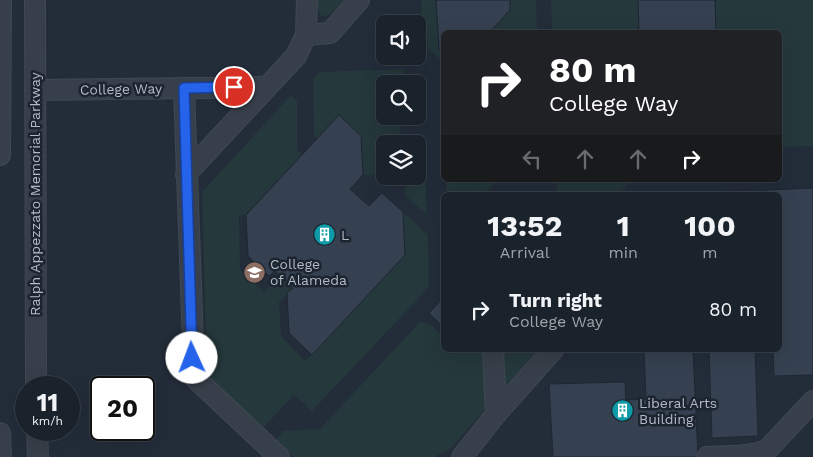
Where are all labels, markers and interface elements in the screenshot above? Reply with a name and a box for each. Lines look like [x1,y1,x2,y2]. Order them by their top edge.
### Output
map controls [376,15,426,185]
button: sound [376,15,426,65]
text: 80 m [549,49,636,91]
icon: right [466,50,531,115]
pin [213,66,255,108]
street label: Ralph Appezzato Memorial Parkway [27,71,43,316]
icon: arrive [220,73,248,101]
button: search [376,75,426,125]
street label: College Way [80,80,163,98]
text: College Way [549,91,678,116]
button: layers [376,135,426,185]
icon: left [518,145,546,173]
icon: ahead [571,145,599,173]
icon: ahead [624,145,652,173]
icon: right [677,145,705,173]
text: 13:52 [487,208,562,243]
text: 1 [617,208,630,243]
text: 100 [684,208,736,243]
building icon: L [313,223,337,247]
place label: L [341,227,349,243]
text: Arrival [500,243,550,262]
text: min [609,243,638,262]
text: m [702,243,718,262]
place label: College of Alameda [270,256,347,288]
school or university icon: College of Alameda [242,260,266,284]
text: Turn right [509,289,602,312]
icon: right [466,296,494,324]
text: 80 m [709,298,757,321]
text: College Way [509,312,603,331]
position arrow [165,331,217,383]
speed limit sign: 20 [90,376,155,441]
text: 11 [37,388,58,417]
place label: Liberal Arts Building [639,395,717,427]
building icon: Liberal Arts Building [611,399,635,423]
text: km/h [32,414,63,428]

